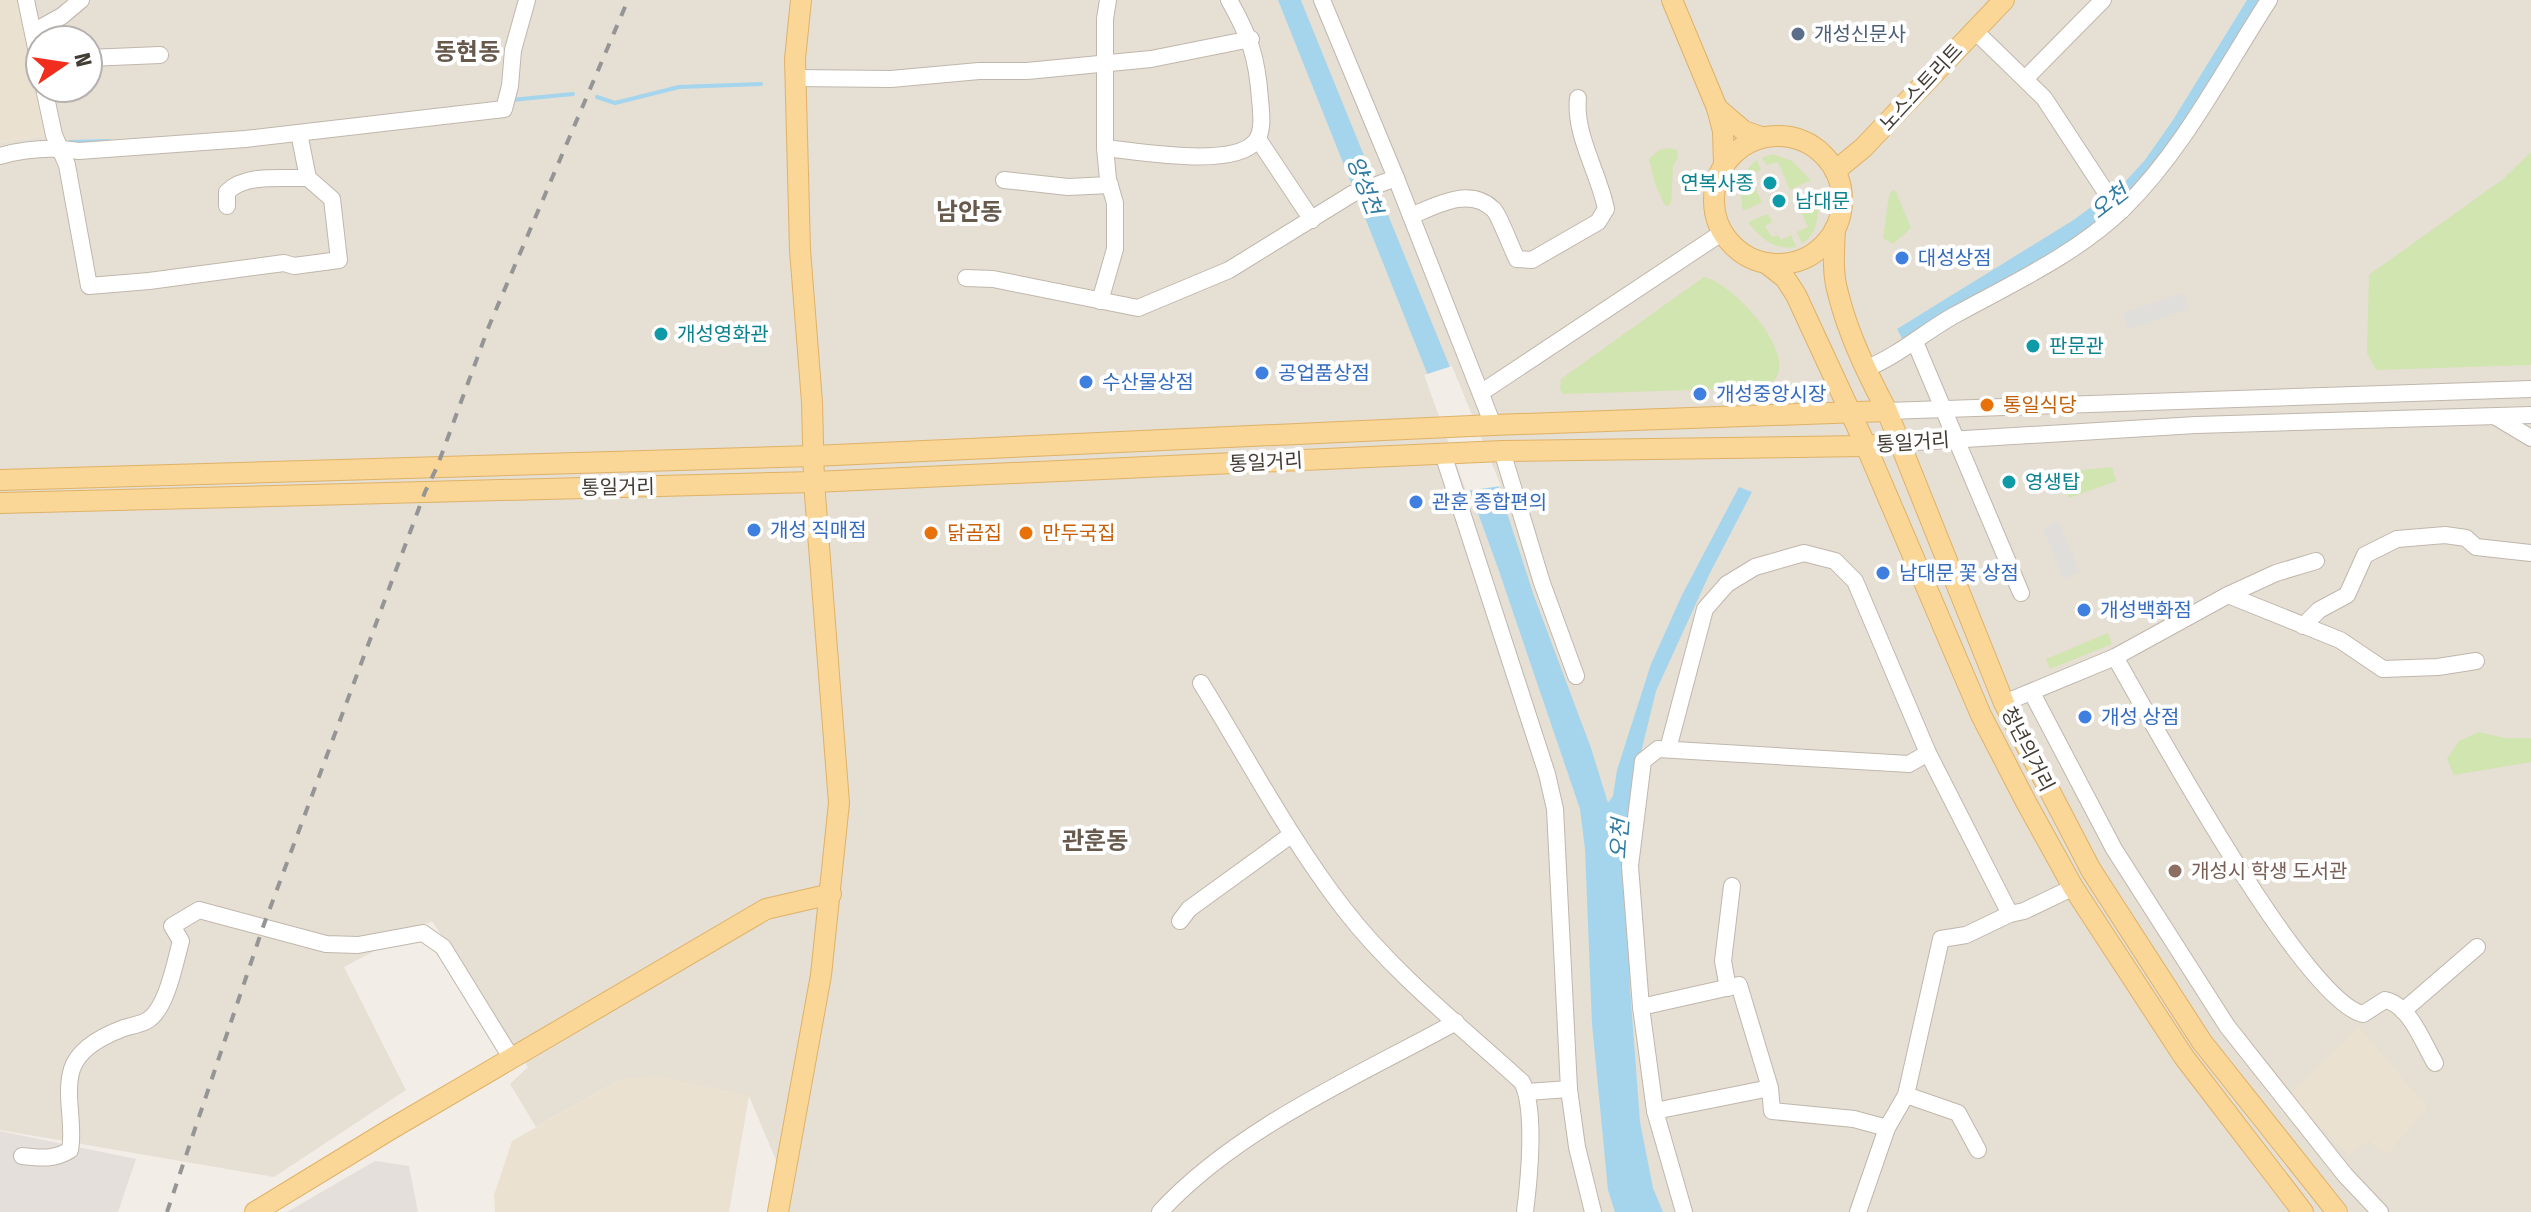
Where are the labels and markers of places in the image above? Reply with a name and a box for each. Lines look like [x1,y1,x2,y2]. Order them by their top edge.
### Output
place label: 개성신문사 [1814,22,1906,46]
marker: 개성신문사 [1789,25,1807,43]
place label: 연복사종 [1680,171,1754,195]
marker: 연복사종 [1761,174,1779,192]
place label: 남대문 [1795,189,1850,213]
marker: 남대문 [1770,192,1788,210]
place label: 대성상점 [1918,246,1992,270]
marker: 대성상점 [1893,249,1911,267]
place label: 개성영화관 [677,322,769,346]
marker: 개성영화관 [652,325,670,343]
place label: 판문관 [2049,334,2104,358]
marker: 판문관 [2024,337,2042,355]
place label: 공업품상점 [1278,361,1370,385]
marker: 공업품상점 [1253,364,1271,382]
place label: 수산물상점 [1102,370,1194,394]
marker: 수산물상점 [1077,373,1095,391]
place label: 개성중앙시장 [1716,382,1826,406]
marker: 개성중앙시장 [1691,385,1709,403]
place label: 통일식당 [2003,393,2077,417]
marker: 통일식당 [1978,396,1996,414]
place label: 영생탑 [2025,470,2080,494]
marker: 영생탑 [2000,473,2018,491]
place label: 관훈 종합편의 [1432,490,1547,514]
marker: 관훈 종합편의 [1407,493,1425,511]
place label: 개성 직매점 [770,518,867,542]
marker: 개성 직매점 [745,521,763,539]
place label: 닭곰집 [947,521,1002,545]
place label: 만두국집 [1042,521,1116,545]
marker: 닭곰집 [922,524,940,542]
marker: 만두국집 [1017,524,1035,542]
place label: 남대문 꽃 상점 [1899,561,2019,585]
marker: 남대문 꽃 상점 [1874,564,1892,582]
place label: 개성백화점 [2100,598,2192,622]
marker: 개성백화점 [2075,601,2093,619]
place label: 개성 상점 [2101,705,2179,729]
marker: 개성 상점 [2076,708,2094,726]
place label: 개성시 학생 도서관 [2191,859,2348,883]
marker: 개성시 학생 도서관 [2166,862,2184,880]

